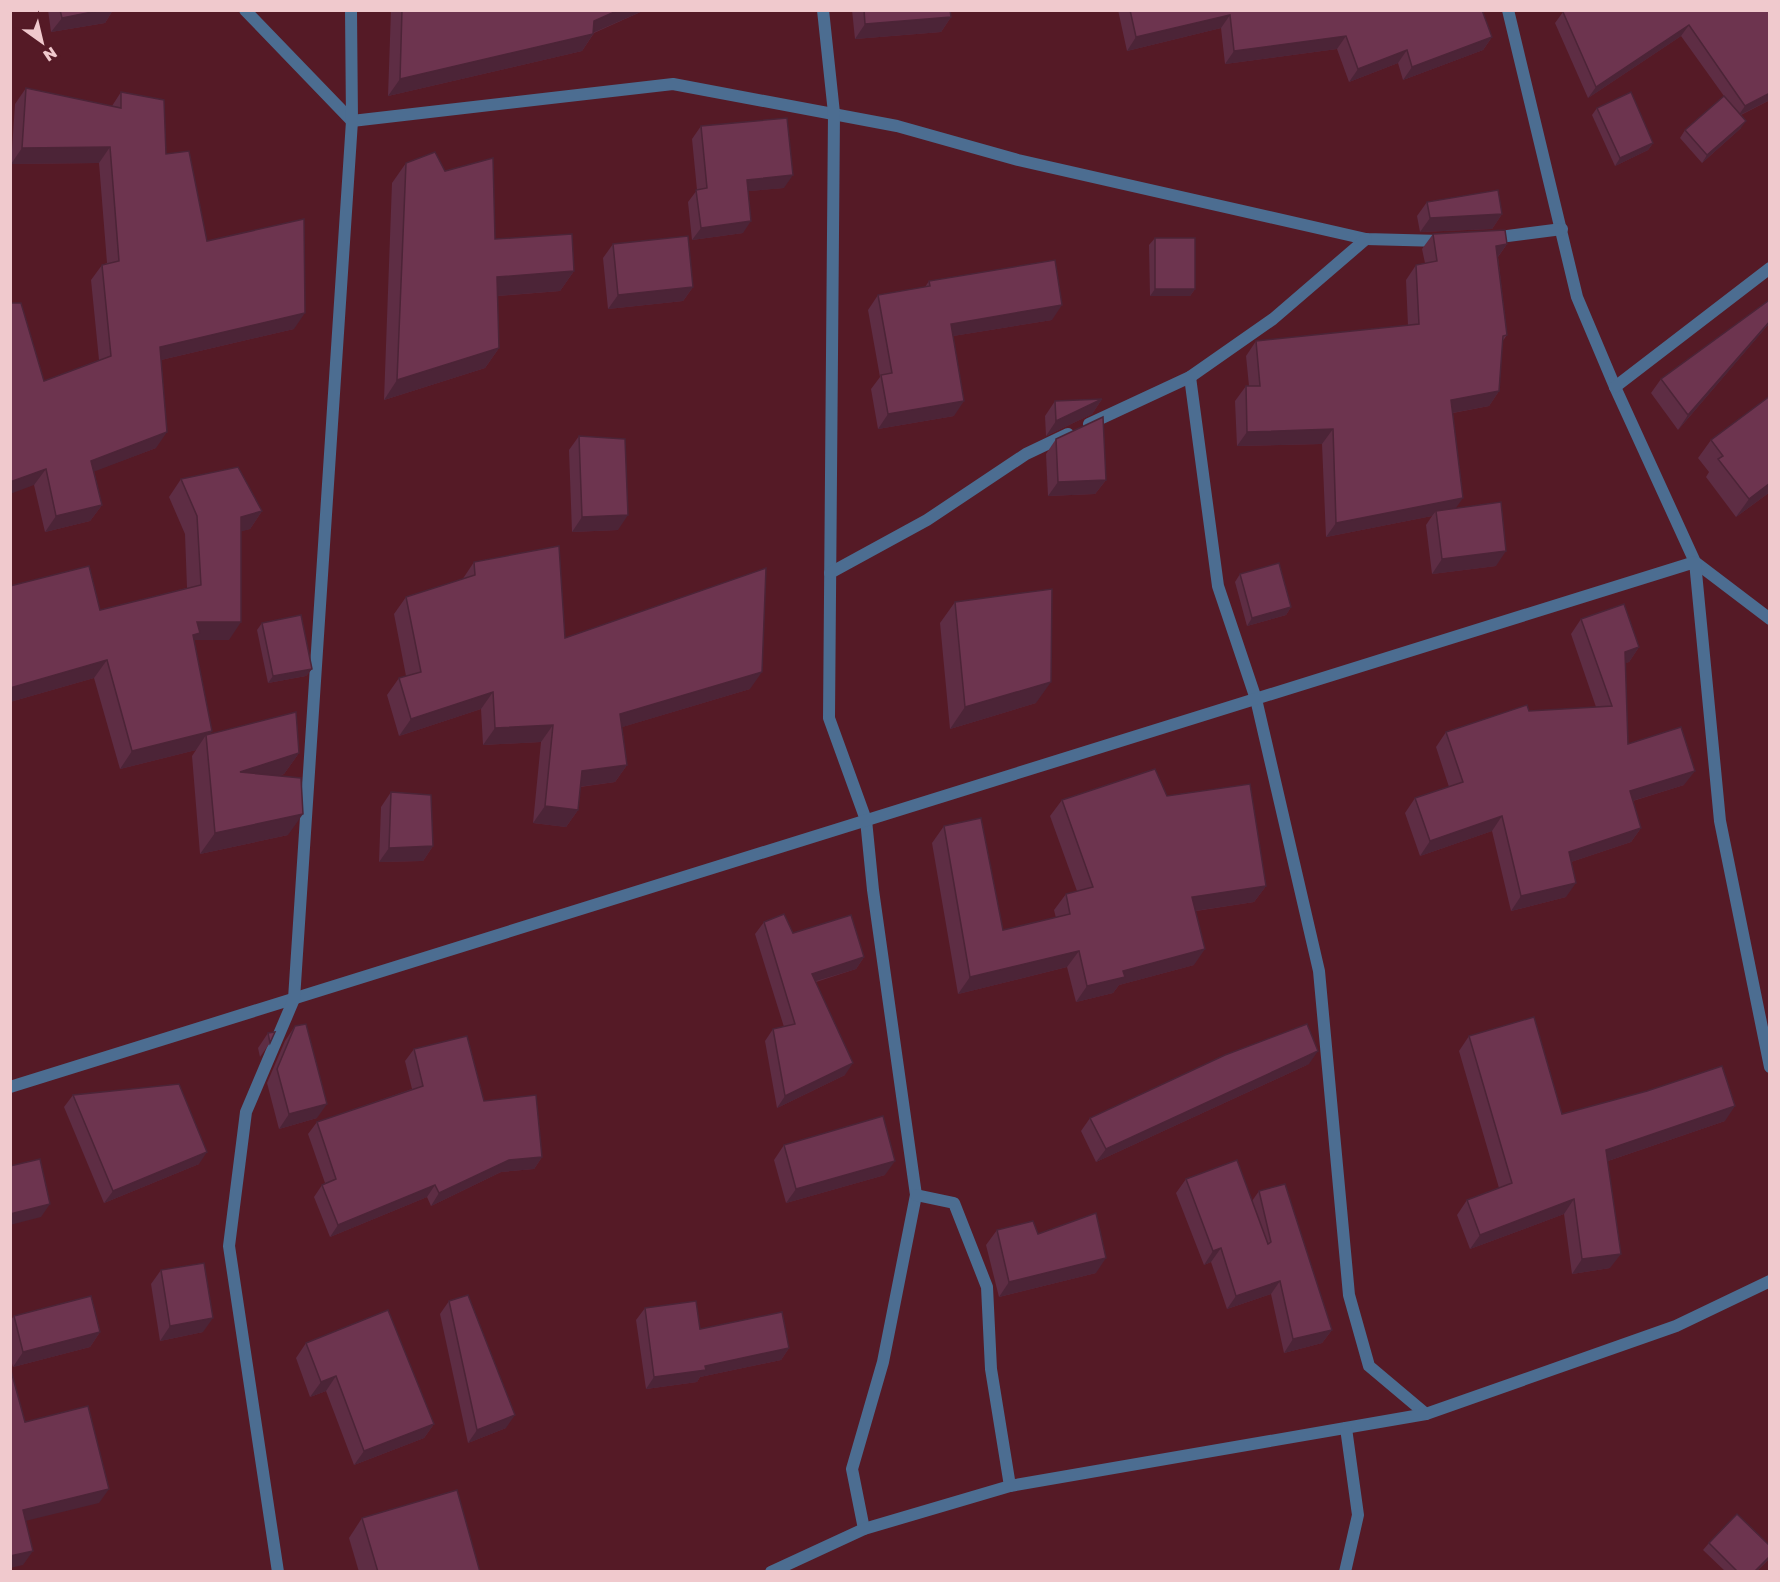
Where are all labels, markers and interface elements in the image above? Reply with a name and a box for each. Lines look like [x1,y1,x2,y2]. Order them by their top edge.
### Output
north arrow [12,12,72,72]
text: N [40,43,61,66]

